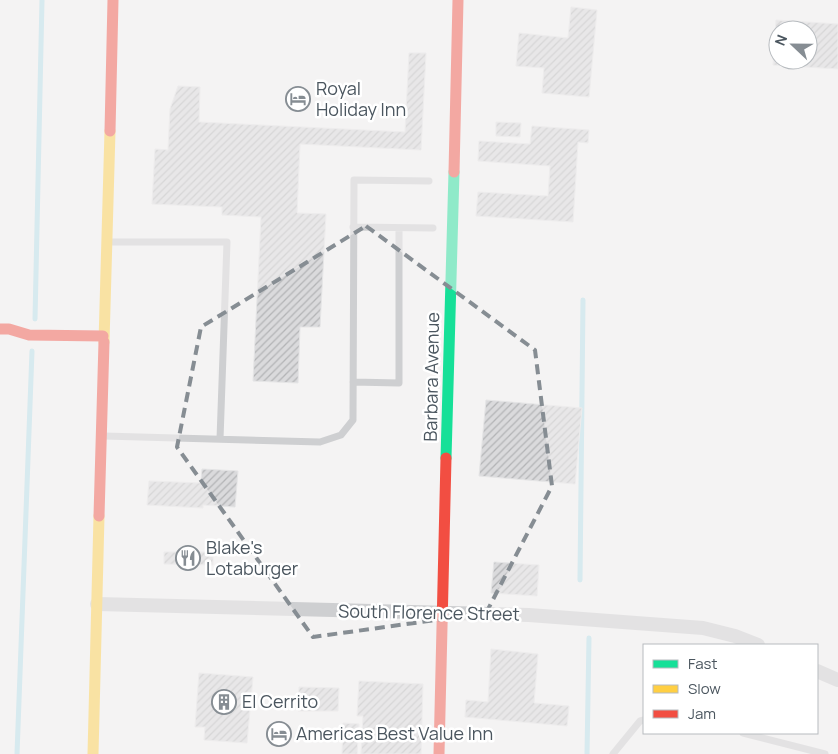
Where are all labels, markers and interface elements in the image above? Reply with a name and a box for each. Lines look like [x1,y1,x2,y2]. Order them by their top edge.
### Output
north arrow [768,20,818,70]
text: N [770,32,791,48]
place label: Royal Holiday Inn [316,76,406,121]
hotel icon: Royal Holiday Inn [285,86,311,112]
street label: Barbara Avenue [418,312,444,442]
place label: Blake's Lotaburger [206,535,299,580]
restaurant icon: Blake's Lotaburger [175,545,201,571]
street label: South Florence Street [338,598,520,626]
legend [643,644,818,734]
text: Fast [688,653,717,674]
text: Slow [688,678,721,699]
building icon: El Cerrito [211,689,237,715]
place label: El Cerrito [242,689,318,713]
text: Jam [688,703,716,724]
hotel icon: Americas Best Value Inn [266,721,292,747]
place label: Americas Best Value Inn [296,721,493,745]

